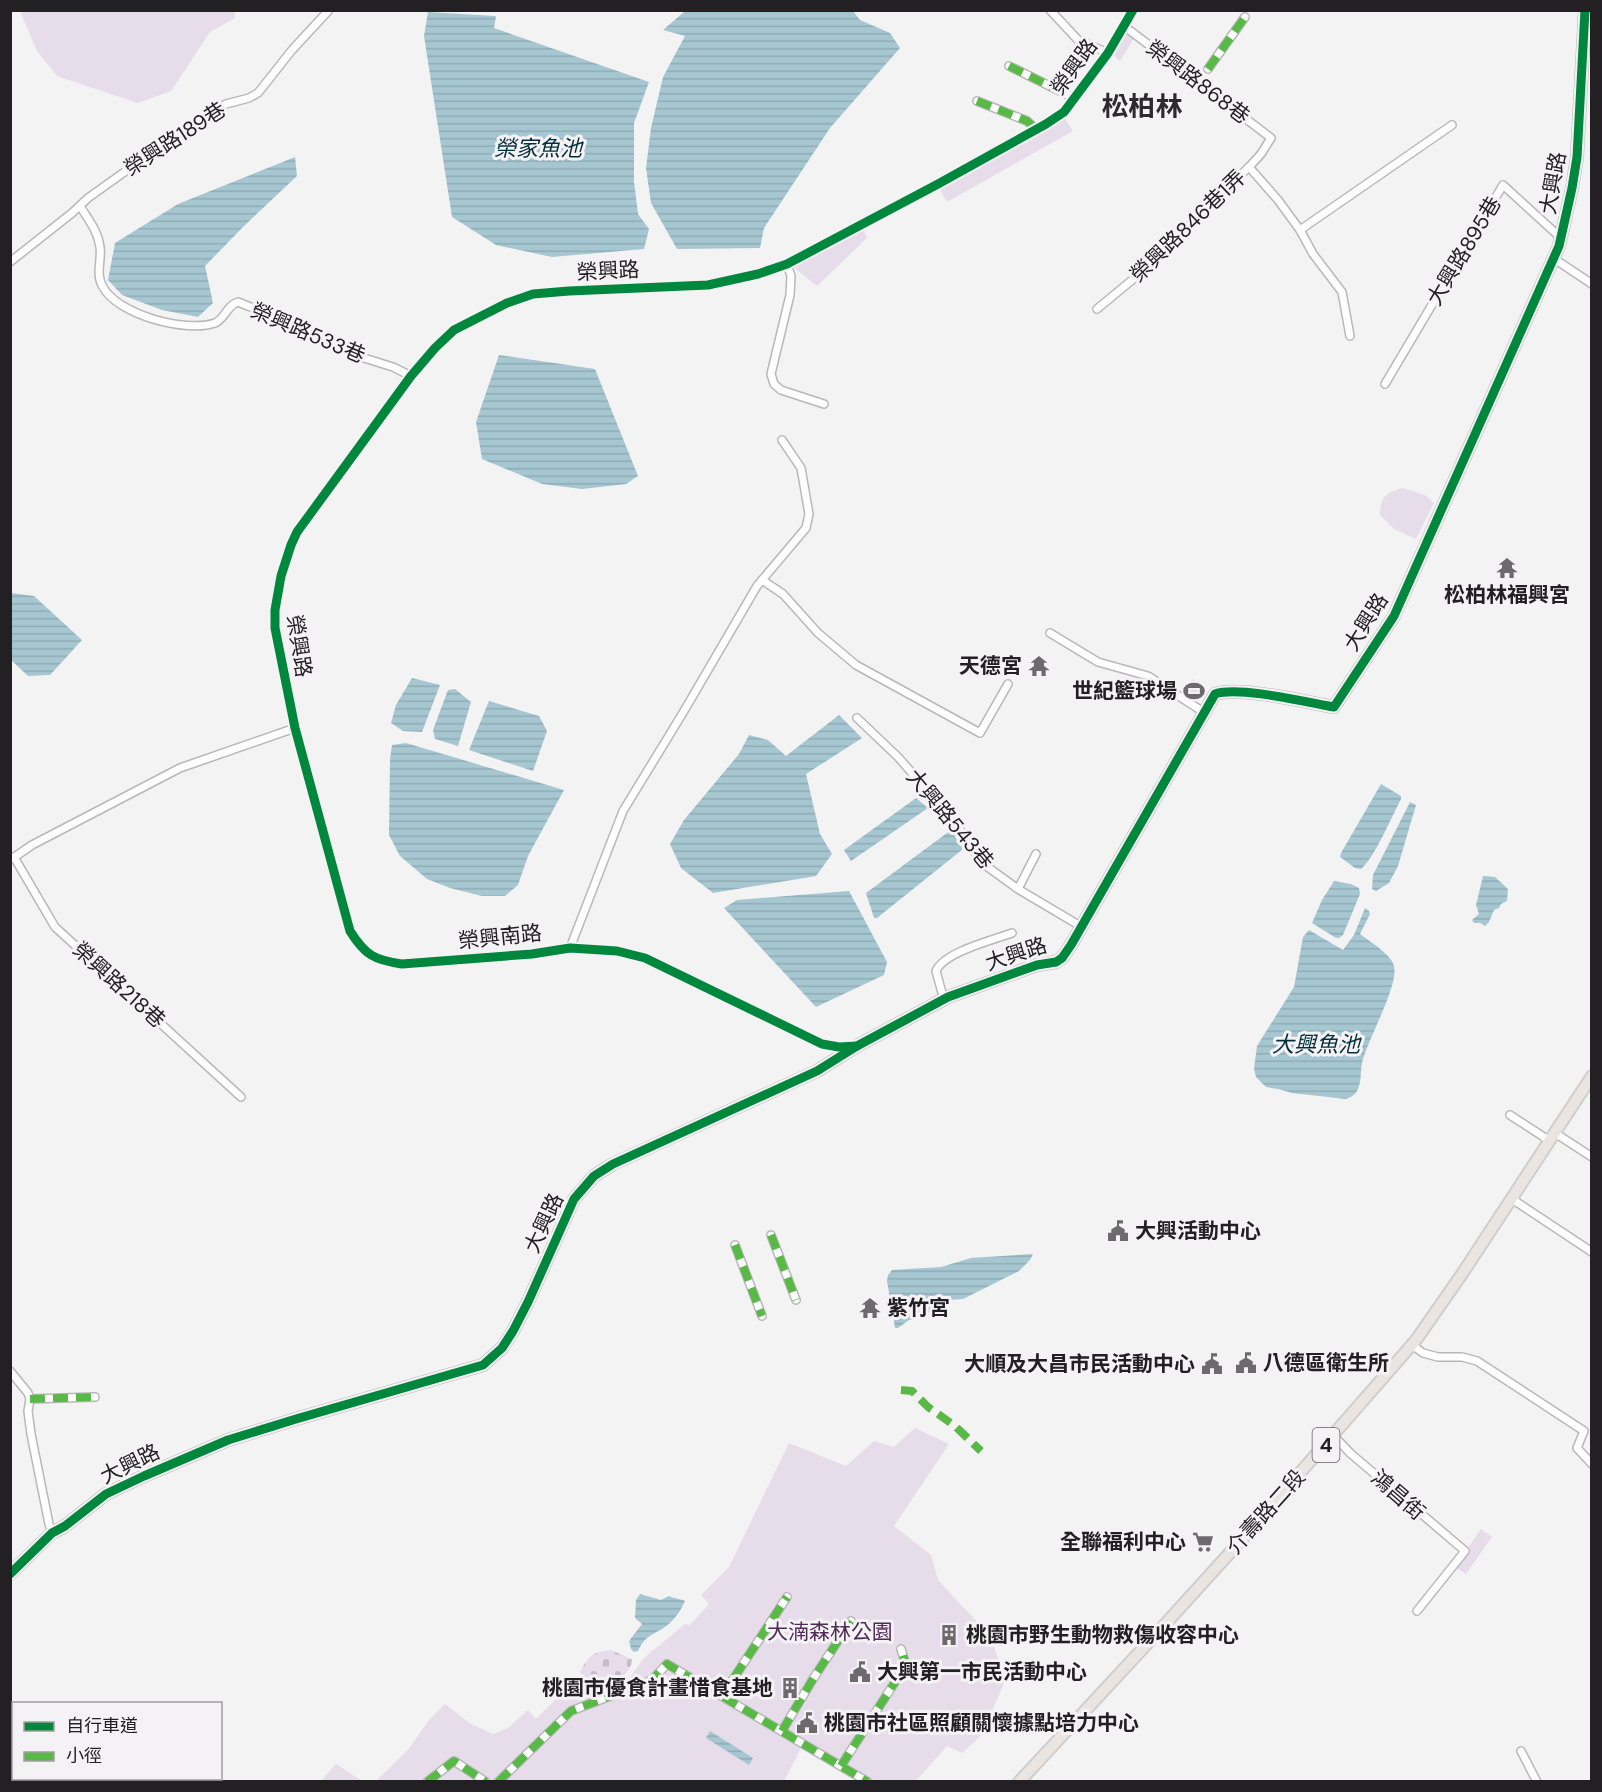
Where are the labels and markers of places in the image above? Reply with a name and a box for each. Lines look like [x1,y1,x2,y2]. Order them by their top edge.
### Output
temple icon: 松柏林福興宮 [1495,556,1519,580]
place label: 松柏林福興宮 [1444,581,1570,609]
place label: 天德宮 [959,652,1022,680]
temple icon: 天德宮 [1027,654,1051,678]
place label: 世紀籃球場 [1072,677,1177,705]
sports icon: 世紀籃球場 [1182,679,1206,703]
place label: 大興活動中心 [1135,1217,1261,1245]
public building icon: 大興活動中心 [1106,1219,1130,1243]
place label: 紫竹宮 [887,1294,950,1322]
temple icon: 紫竹宮 [858,1296,882,1320]
place label: 八德區衛生所 [1263,1349,1389,1377]
place label: 大順及大昌市民活動中心 [964,1350,1195,1378]
public building icon: 八德區衛生所 [1234,1351,1258,1375]
public building icon: 大順及大昌市民活動中心 [1200,1352,1224,1376]
place label: 全聯福利中心 [1060,1528,1186,1556]
supermarket icon: 全聯福利中心 [1191,1530,1215,1554]
place label: 桃園市野生動物救傷收容中心 [966,1621,1239,1649]
building icon: 桃園市野生動物救傷收容中心 [937,1623,961,1647]
place label: 大興第一市民活動中心 [877,1658,1087,1686]
public building icon: 大興第一市民活動中心 [848,1660,872,1684]
place label: 桃園市優食計畫惜食基地 [542,1674,773,1702]
building icon: 桃園市優食計畫惜食基地 [778,1676,802,1700]
place label: 桃園市社區照顧關懷據點培力中心 [824,1709,1139,1737]
public building icon: 桃園市社區照顧關懷據點培力中心 [795,1711,819,1735]

